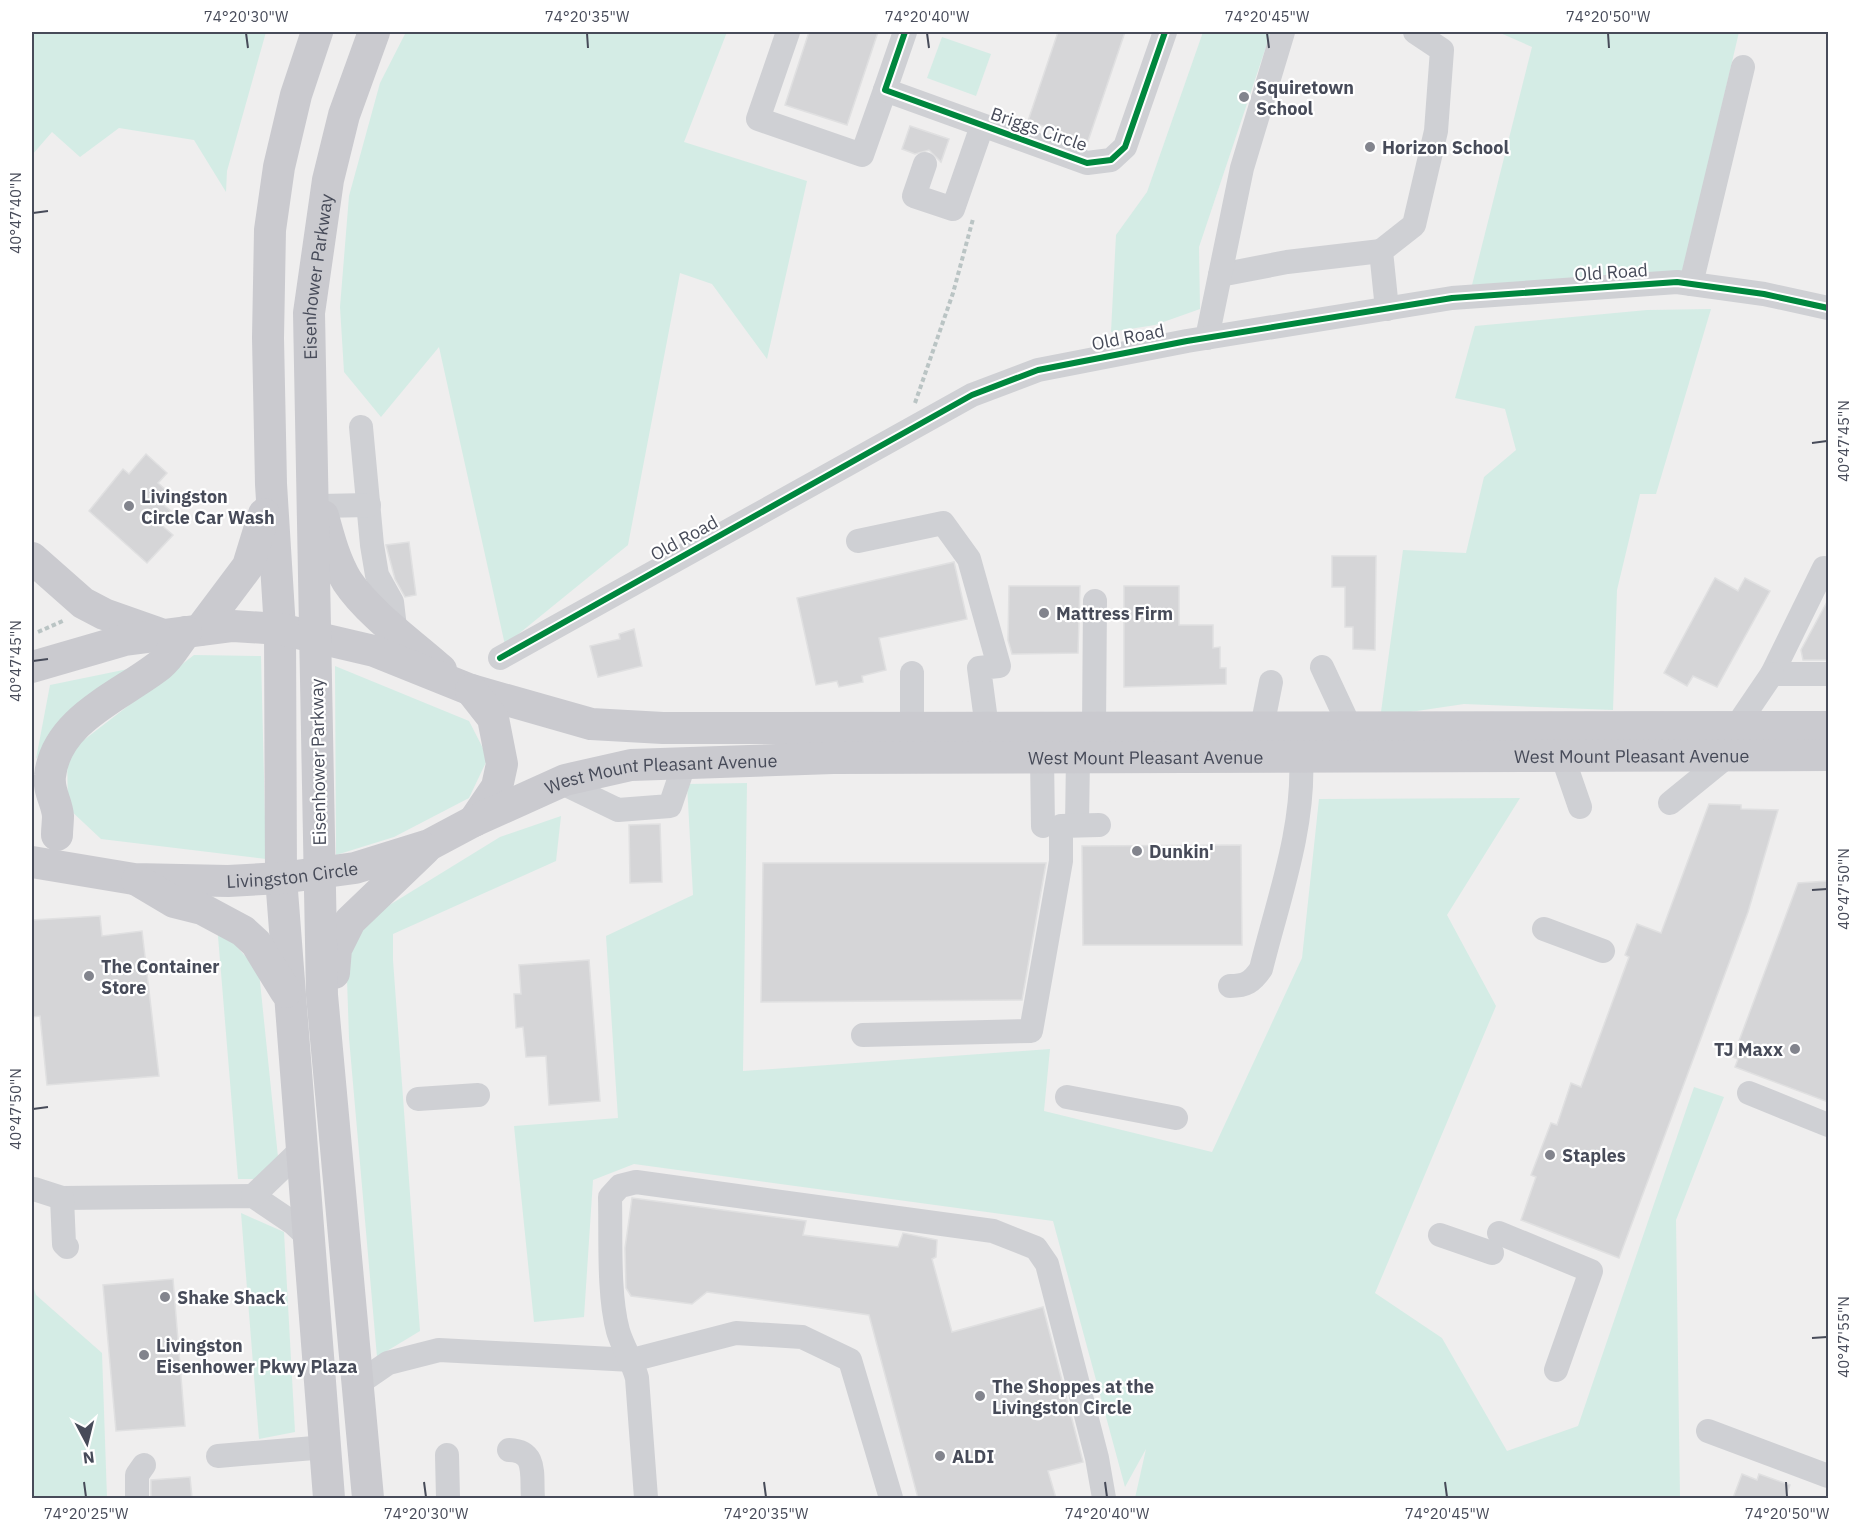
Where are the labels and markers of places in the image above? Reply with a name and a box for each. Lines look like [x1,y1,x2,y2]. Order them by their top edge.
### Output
place label: Squiretown School [1256,76,1354,120]
marker: Squiretown School [1237,90,1251,104]
place label: Horizon School [1382,136,1509,159]
marker: Horizon School [1363,140,1377,154]
place label: Livingston Circle Car Wash [141,485,275,529]
marker: Livingston Circle Car Wash [122,499,136,513]
place label: Mattress Firm [1056,602,1173,625]
marker: Mattress Firm [1037,606,1051,620]
place label: Dunkin' [1149,840,1214,863]
marker: Dunkin' [1130,844,1144,858]
place label: The Container Store [101,955,220,999]
marker: The Container Store [82,969,96,983]
place label: TJ Maxx [1714,1038,1783,1061]
marker: TJ Maxx [1788,1042,1802,1056]
place label: Staples [1562,1144,1626,1167]
marker: Staples [1543,1148,1557,1162]
place label: Shake Shack [177,1286,286,1309]
marker: Shake Shack [158,1290,172,1304]
place label: Livingston Eisenhower Pkwy Plaza [156,1334,357,1378]
marker: Livingston Eisenhower Pkwy Plaza [137,1348,151,1362]
place label: The Shoppes at the Livingston Circle [992,1375,1154,1419]
marker: The Shoppes at the Livingston Circle [973,1389,987,1403]
place label: ALDI [952,1445,994,1468]
marker: ALDI [933,1449,947,1463]

